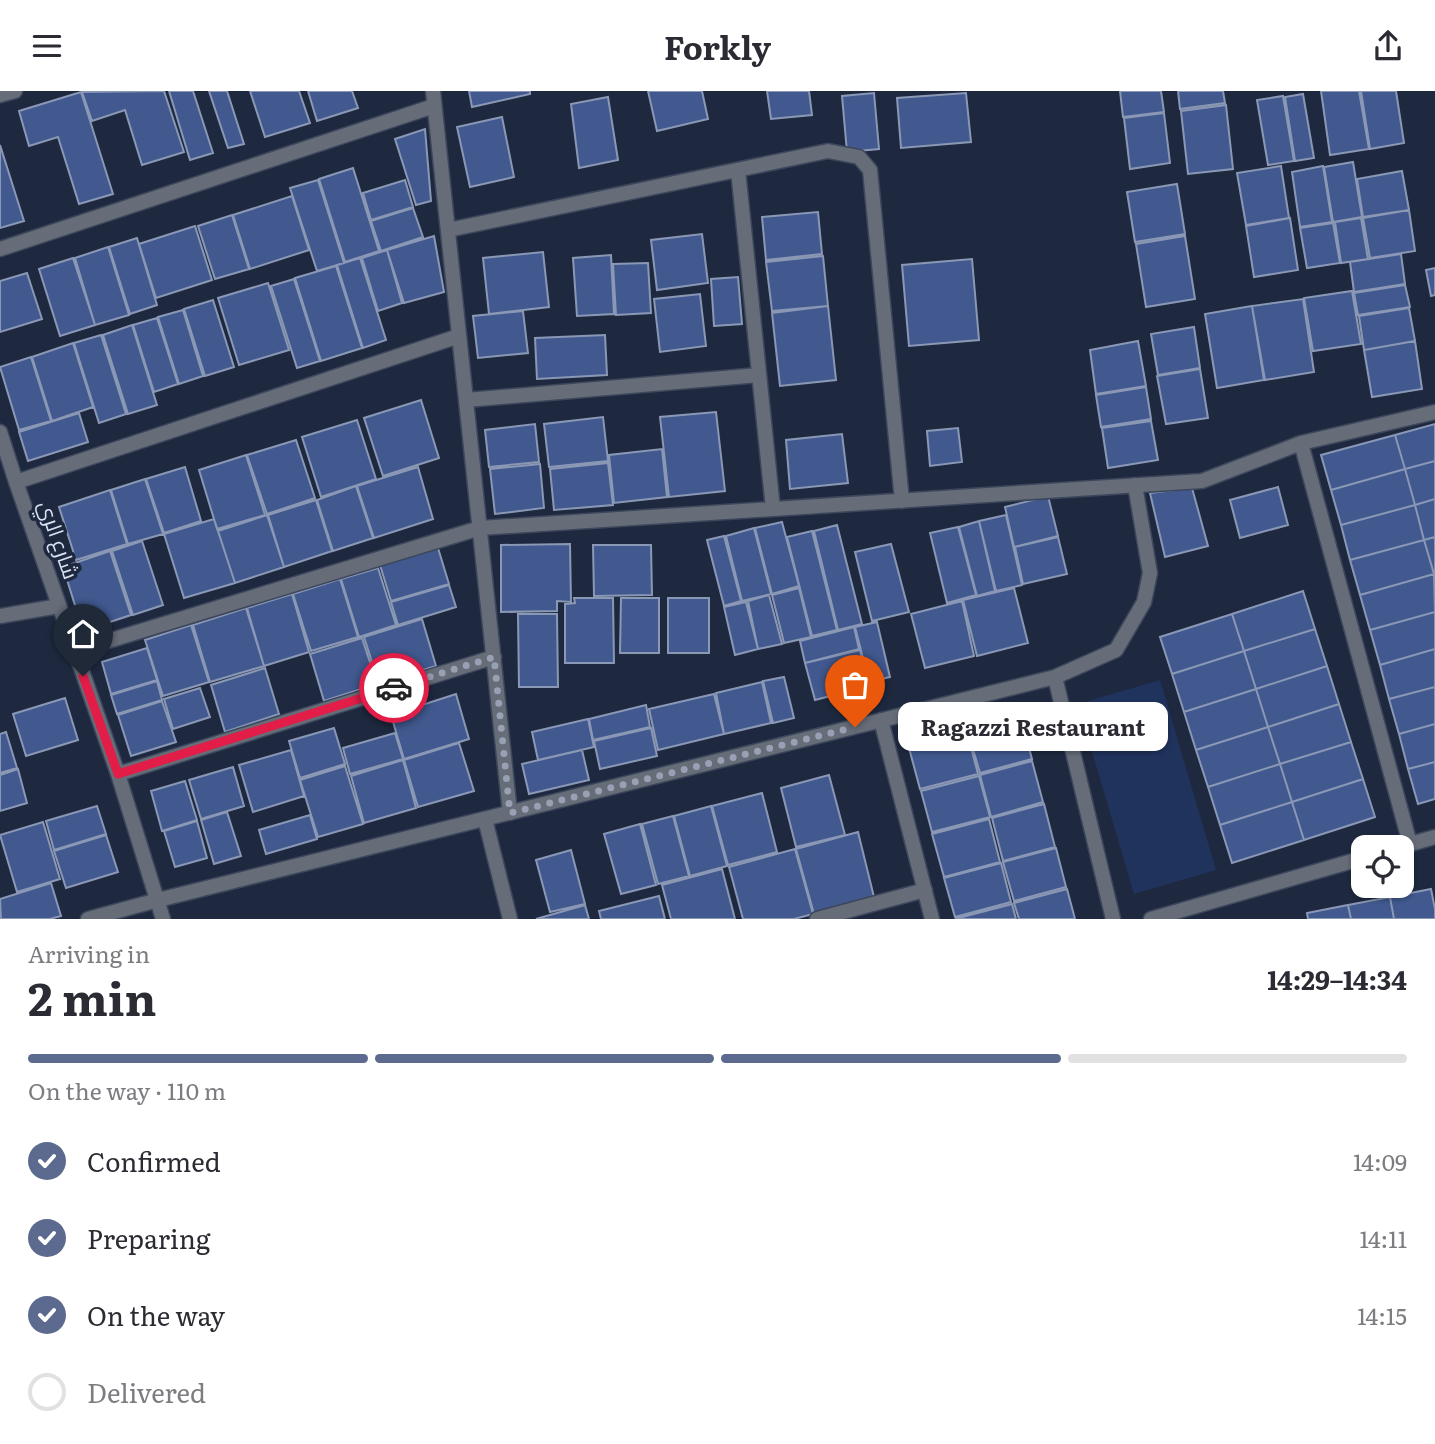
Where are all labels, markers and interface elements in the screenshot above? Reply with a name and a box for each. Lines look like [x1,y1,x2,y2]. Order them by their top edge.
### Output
text: Forkly [664,22,771,70]
icon: menu [28,27,66,65]
icon: share [1369,27,1407,65]
street label: شارع الري [30,496,88,584]
pin [53,604,113,676]
icon: home [64,615,102,653]
courier [359,653,429,723]
pin [825,655,885,727]
icon: bag [836,666,874,704]
icon: car [375,669,413,707]
callout: Ragazzi Restaurant [897,703,1166,751]
text: Ragazzi Restaurant [921,709,1145,743]
map controls [1351,835,1414,898]
button: locate [1351,835,1414,898]
text: Arriving in [28,936,150,970]
text: 14:29–14:34 [1267,959,1407,998]
text: 2 min [28,962,157,1030]
text: On the way · 110 m [28,1073,226,1107]
text: Confirmed [87,1141,221,1180]
icon: check [28,1142,66,1180]
text: 14:09 [1353,1144,1407,1178]
text: Preparing [87,1218,210,1257]
icon: check [28,1219,66,1257]
text: 14:11 [1360,1221,1407,1255]
text: On the way [87,1295,225,1334]
icon: check [28,1296,66,1334]
text: 14:15 [1357,1298,1407,1332]
text: Delivered [87,1372,206,1411]

